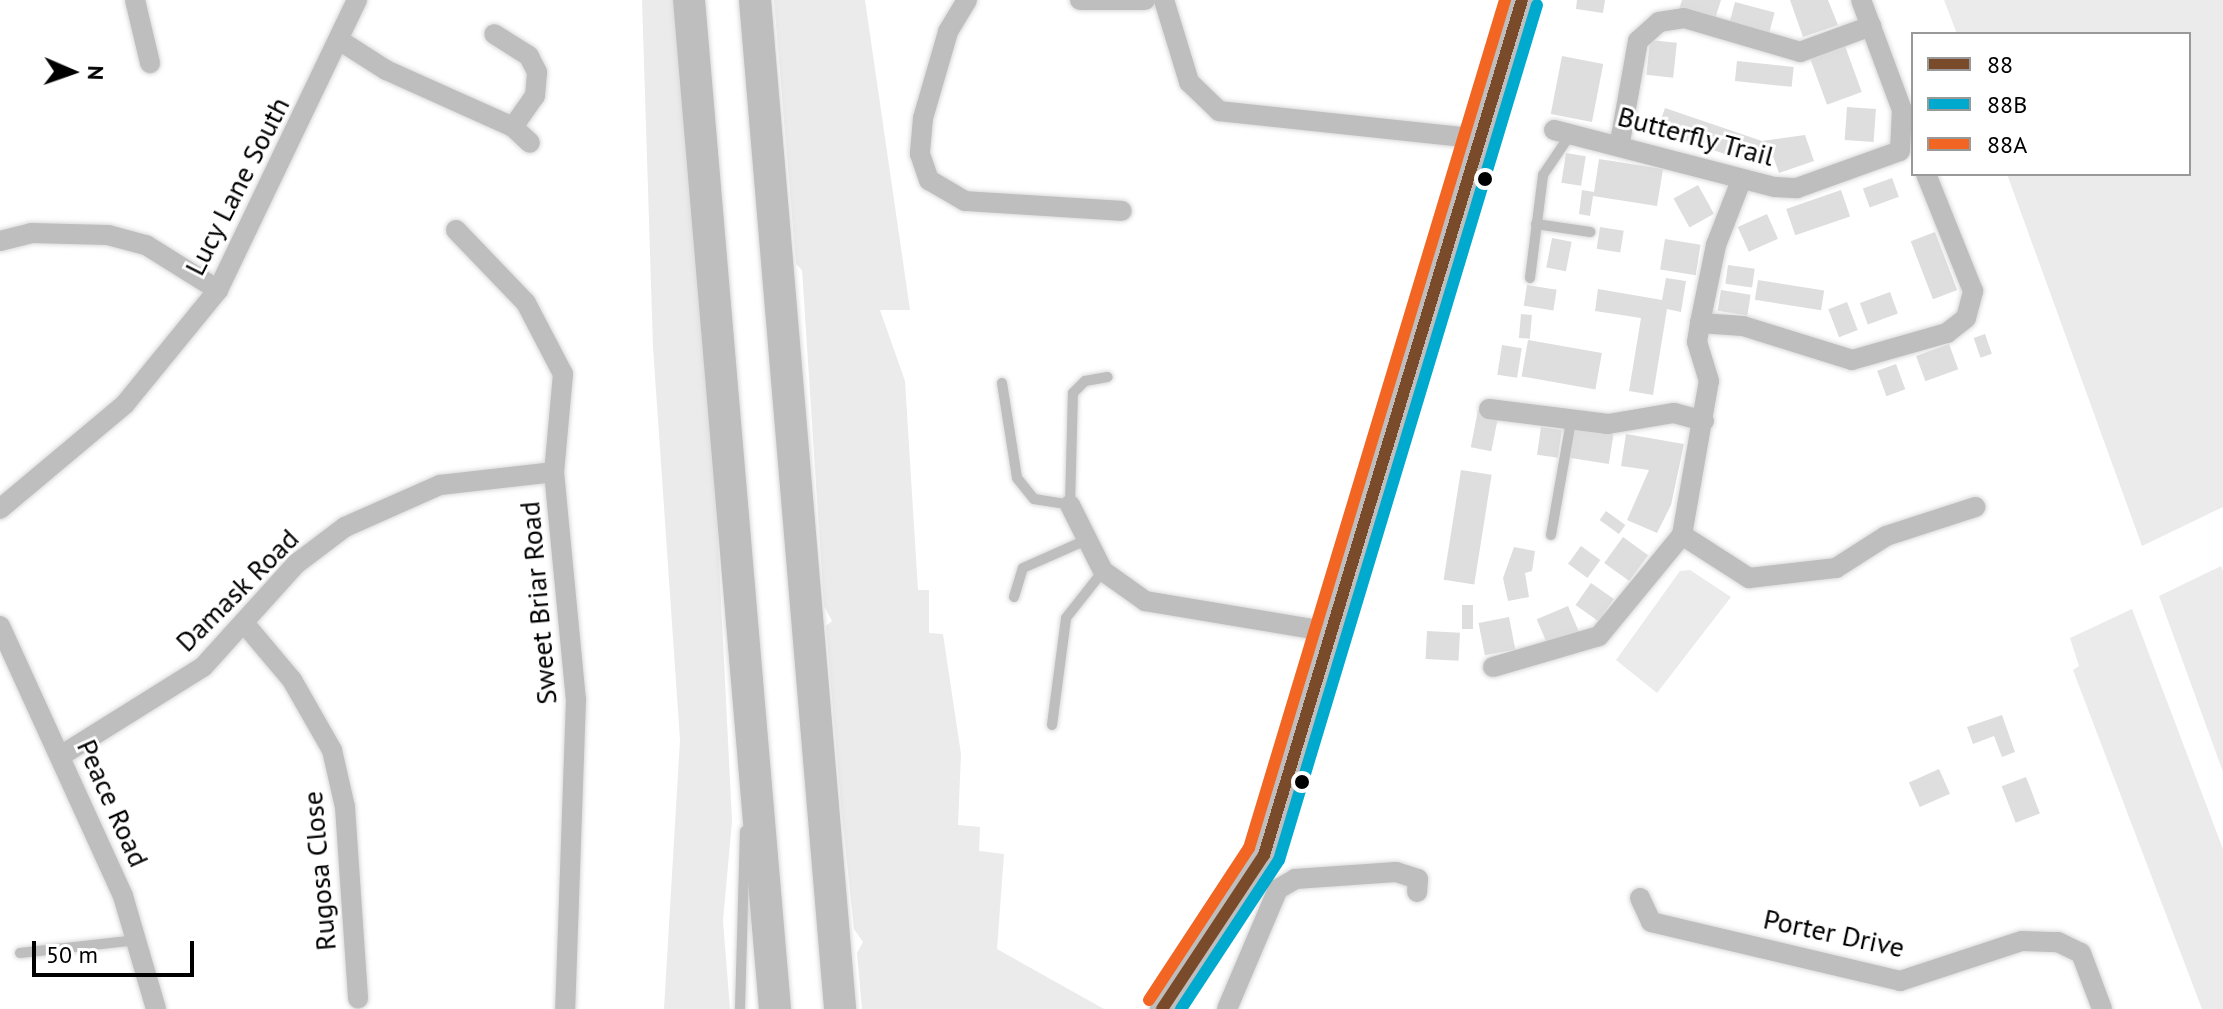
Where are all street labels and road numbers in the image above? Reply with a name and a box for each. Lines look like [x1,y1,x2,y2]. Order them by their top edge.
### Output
street label: Lucy Lane South [177,91,297,281]
street label: Butterfly Trail [1613,99,1779,173]
street label: Sweet Briar Road [512,500,564,706]
street label: Damask Road [168,521,306,659]
street label: Peace Road [70,734,156,872]
street label: Rugosa Close [295,790,343,952]
street label: Porter Drive [1760,902,1908,964]

